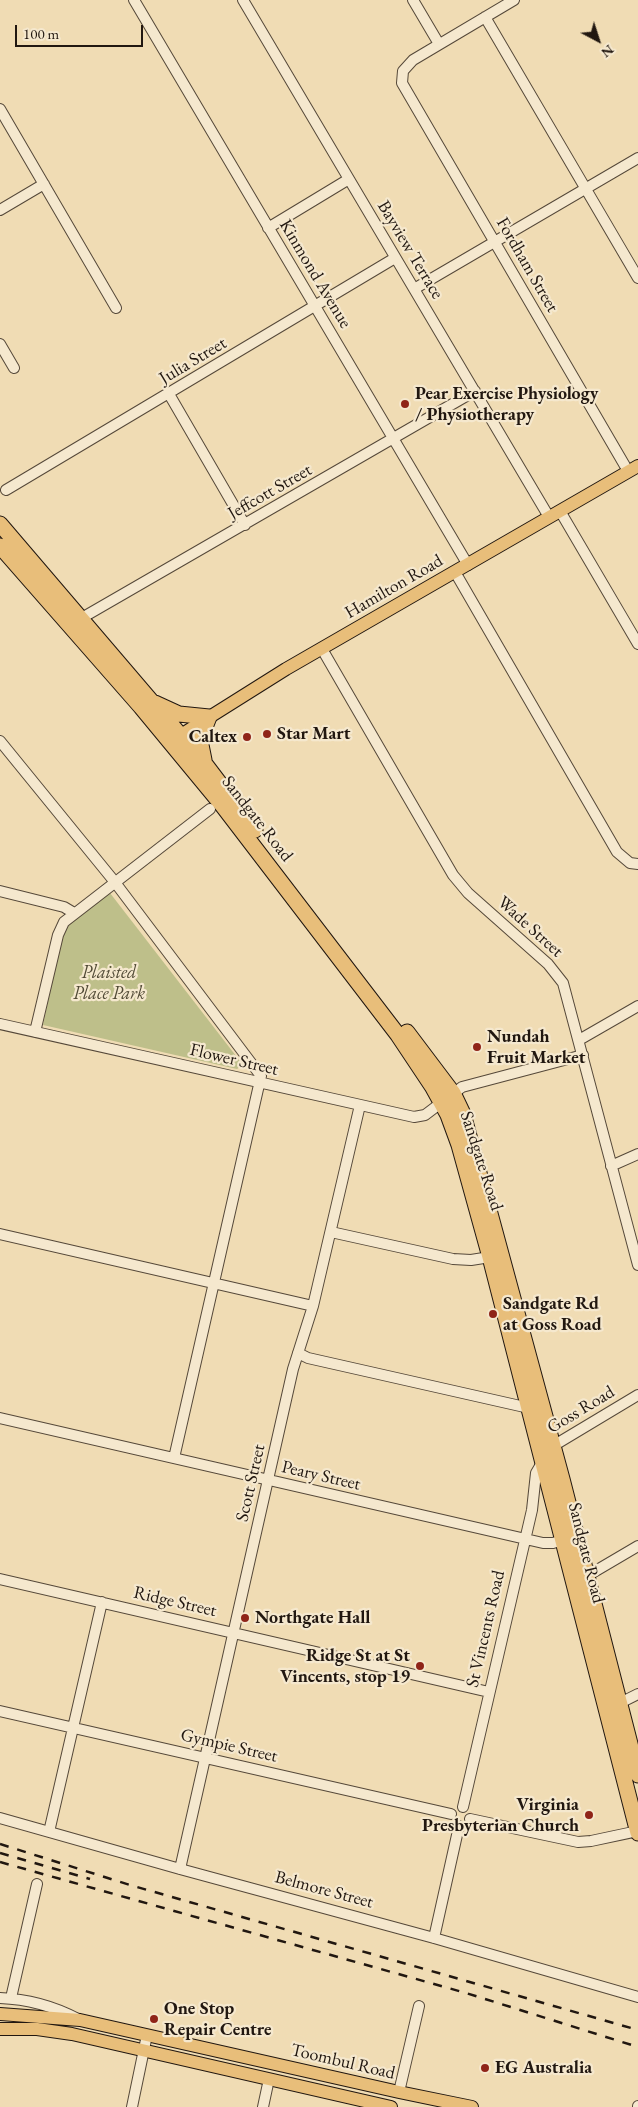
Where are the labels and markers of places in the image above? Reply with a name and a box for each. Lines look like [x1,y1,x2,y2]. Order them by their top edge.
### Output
place label: Pear Exercise Physiology / Physiotherapy [415,383,598,426]
marker: Pear Exercise Physiology / Physiotherapy [399,398,411,410]
place label: Star Mart [277,723,350,745]
place label: Caltex [189,726,237,748]
marker: Star Mart [261,728,273,740]
marker: Caltex [241,731,253,743]
place label: Nundah Fruit Market [487,1026,585,1068]
marker: Nundah Fruit Market [471,1041,483,1053]
place label: Sandgate Rd at Goss Road [503,1293,602,1336]
marker: Sandgate Rd at Goss Road [487,1308,499,1320]
place label: Northgate Hall [255,1607,370,1629]
marker: Northgate Hall [239,1612,251,1624]
place label: Ridge St at St Vincents, stop 19 [280,1645,410,1688]
marker: Ridge St at St Vincents, stop 19 [414,1660,426,1672]
place label: Virginia Presbyterian Church [422,1794,579,1836]
marker: Virginia Presbyterian Church [583,1809,595,1821]
place label: One Stop Repair Centre [164,1998,272,2040]
marker: One Stop Repair Centre [148,2013,160,2025]
place label: EG Australia [495,2057,592,2079]
marker: EG Australia [479,2062,491,2074]

